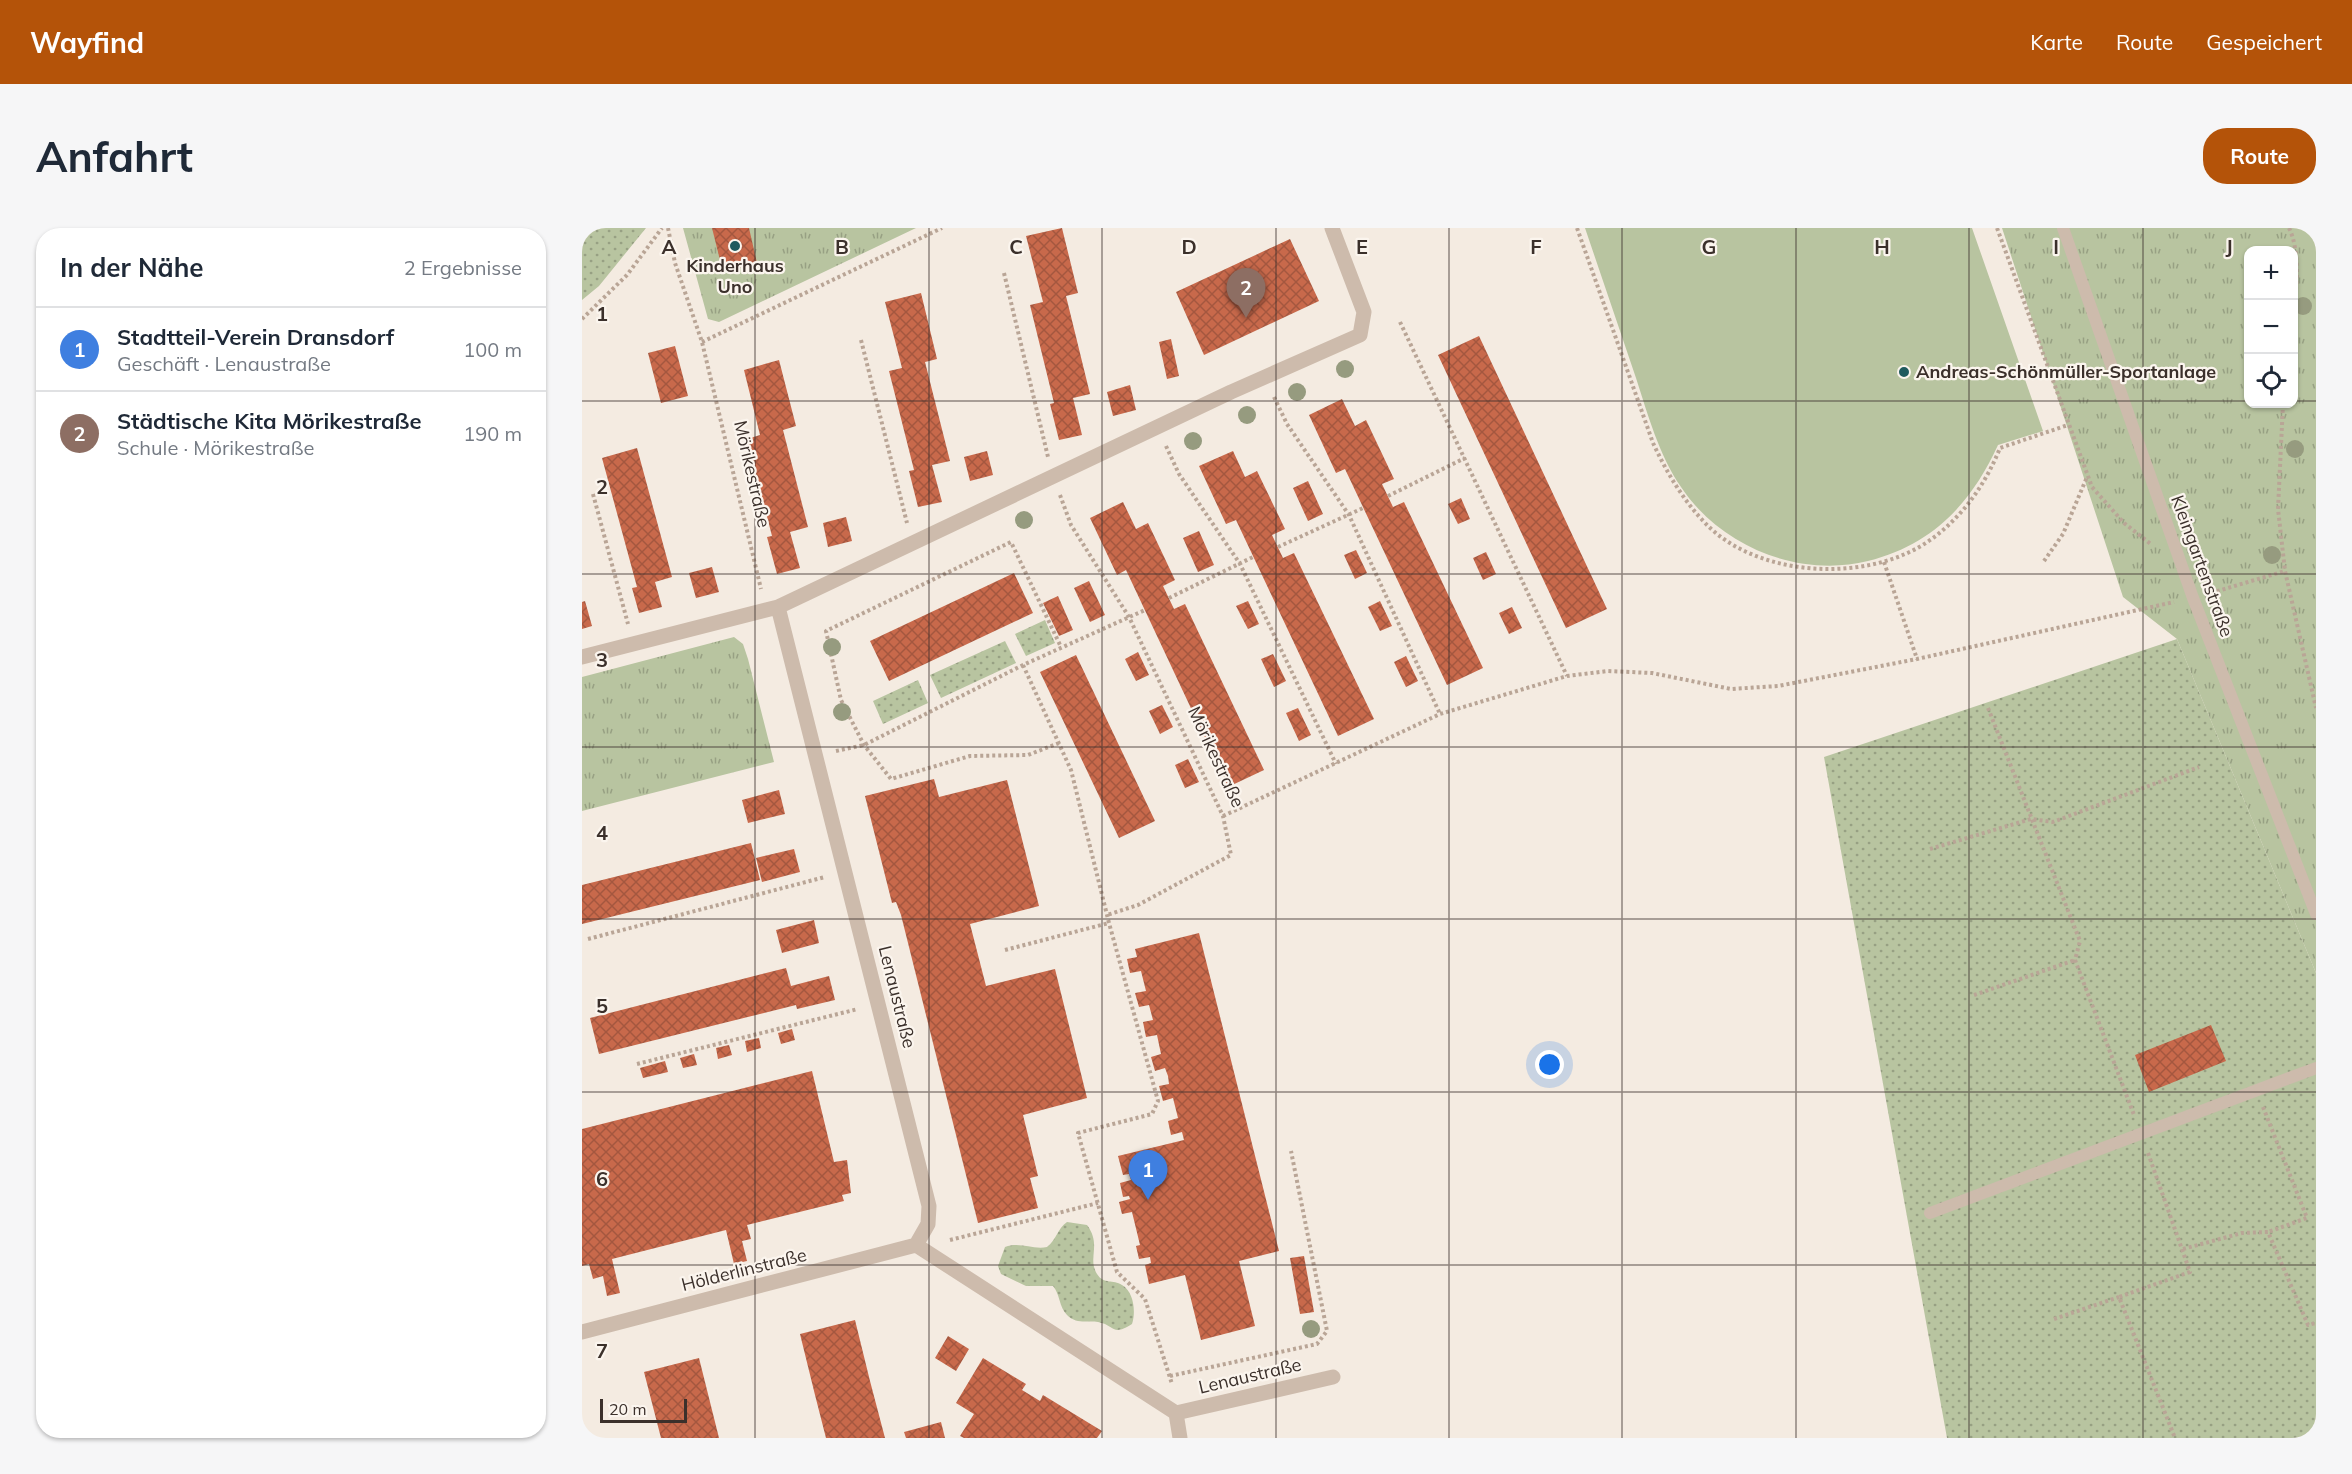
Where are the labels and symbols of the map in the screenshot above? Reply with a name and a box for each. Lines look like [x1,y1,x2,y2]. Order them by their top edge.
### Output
text: A [662,234,677,259]
text: B [835,234,849,259]
text: C [1009,234,1023,259]
text: D [1181,234,1197,259]
text: E [1356,234,1368,259]
text: F [1530,234,1542,259]
text: G [1702,234,1716,259]
text: H [1874,234,1890,259]
text: I [2053,234,2059,259]
text: J [2225,234,2233,259]
marker: Kinderhaus Uno [728,239,742,253]
place label: Kinderhaus Uno [686,254,784,298]
pin: 2 [1226,268,1266,318]
text: 1 [596,301,608,326]
place label: Andreas-Schönmüller-Sportanlage [1916,360,2216,383]
marker: Andreas-Schönmüller-Sportanlage [1897,365,1911,379]
street label: Mörikestraße [729,418,776,530]
text: 2 [596,474,608,499]
street label: Kleingartenstraße [2166,492,2239,640]
text: 3 [596,647,608,672]
street label: Mörikestraße [1183,703,1250,811]
text: 4 [596,820,608,845]
street label: Lenaustraße [874,943,921,1051]
text: 5 [596,993,608,1018]
your location [1535,1050,1564,1079]
pin: 1 [1128,1150,1168,1200]
text: 6 [596,1166,608,1191]
street label: Hölderlinstraße [679,1243,809,1296]
text: 7 [596,1338,608,1363]
street label: Lenaustraße [1196,1353,1304,1399]
scale bar [600,1396,687,1424]

